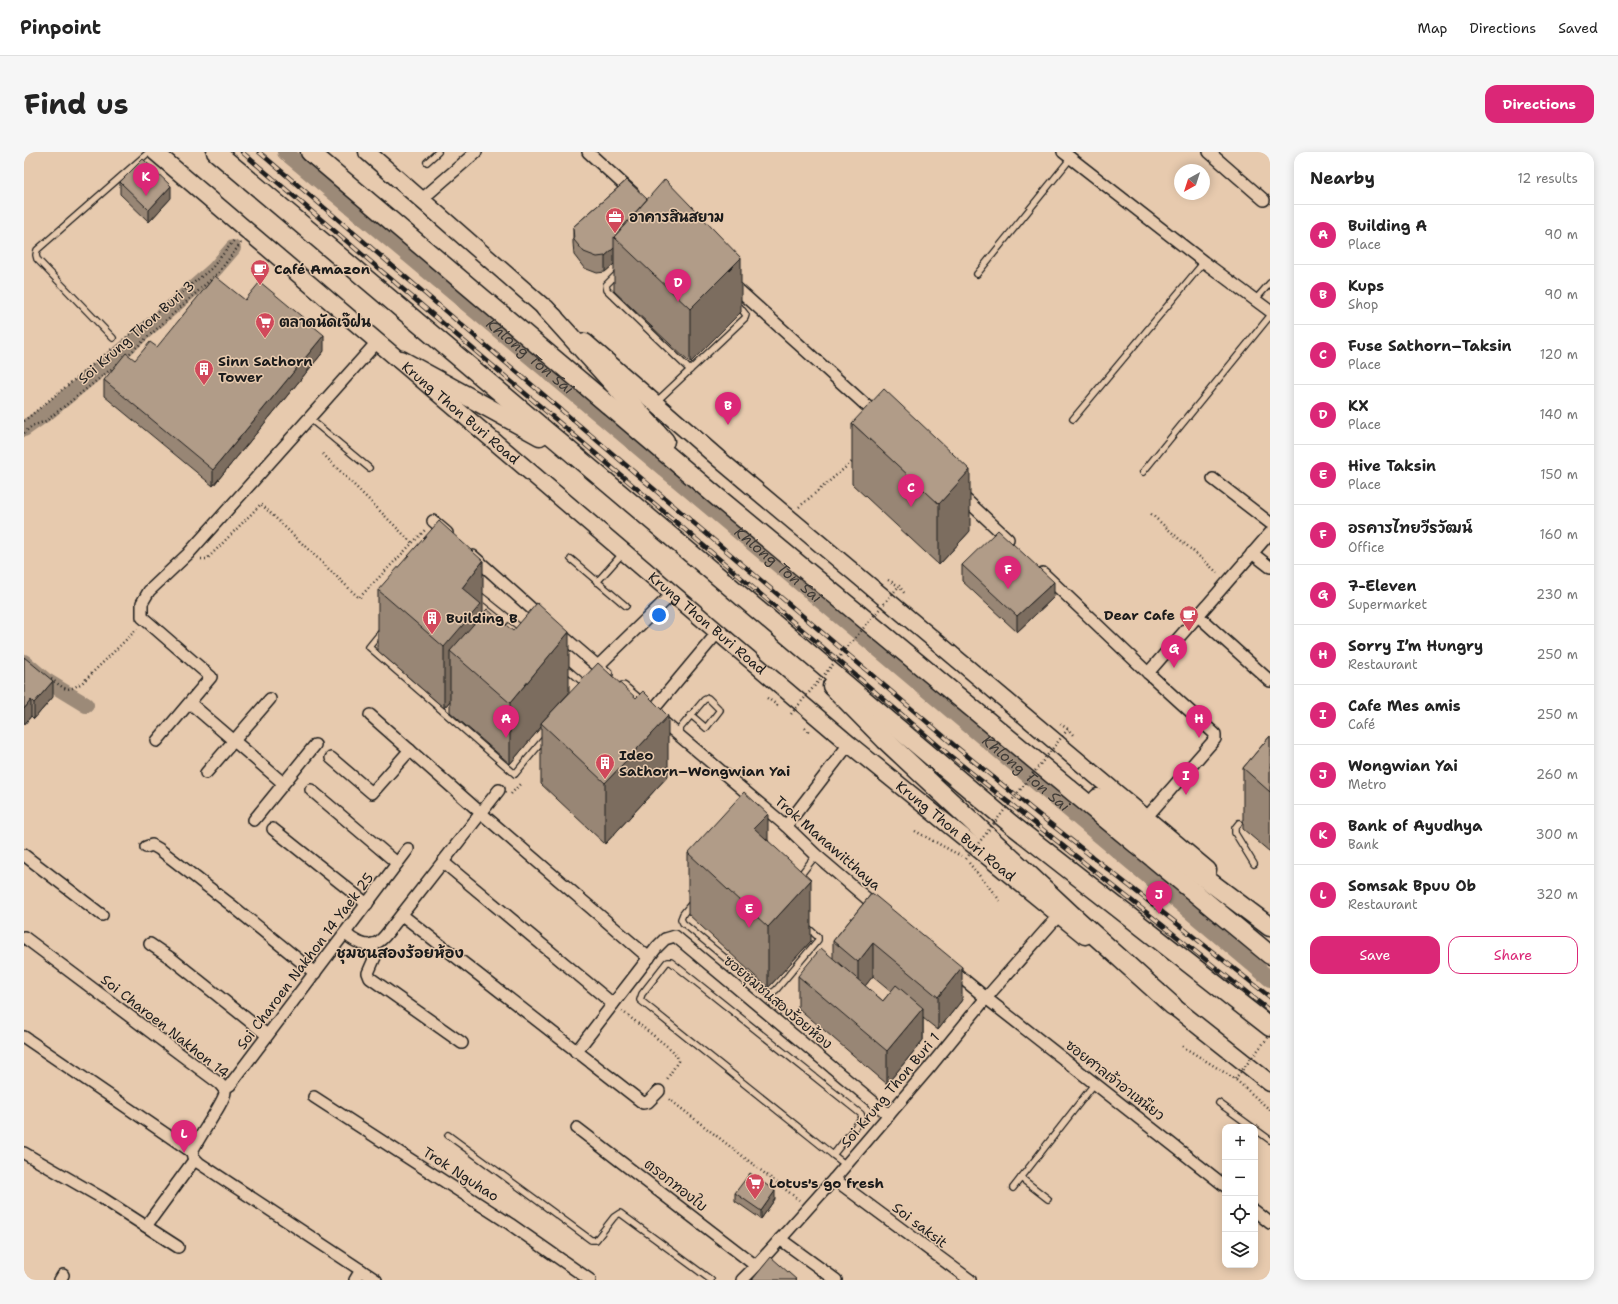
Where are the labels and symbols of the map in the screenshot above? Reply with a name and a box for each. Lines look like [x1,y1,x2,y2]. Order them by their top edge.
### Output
pin: K [133,163,159,196]
north arrow [1174,164,1210,200]
office icon: อาคารสินสยาม [604,206,626,234]
place label: อาคารสินสยาม [629,208,724,226]
cafe icon: Café Amazon [249,258,271,286]
place label: Café Amazon [274,260,370,278]
pin: D [665,269,691,302]
street label: Soi Krung Thon Buri 3 [74,277,198,387]
supermarket icon: ตลาดนัดเจ๊ฝน [254,311,276,339]
place label: ตลาดนัดเจ๊ฝน [279,312,371,331]
water label: Khlong Ton Sai [482,314,579,399]
place label: Sinn Sathorn Tower [218,352,313,386]
building icon: Sinn Sathorn Tower [193,358,215,386]
street label: Krung Thon Buri Road [398,358,524,468]
pin: B [715,392,741,425]
pin: C [898,474,924,507]
water label: Khlong Ton Sai [730,522,827,608]
pin: F [995,556,1021,589]
street label: Krung Thon Buri Road [645,568,770,679]
cafe icon: Dear Cafe [1178,604,1200,632]
your location [649,605,669,625]
place label: Dear Cafe [1104,606,1175,624]
building icon: Building B [421,607,443,635]
place label: Building B [446,609,518,627]
pin: G [1161,635,1187,668]
pin: A [493,705,519,738]
pin: H [1186,705,1212,738]
water label: Khlong Ton Sai [978,731,1074,817]
place label: Ideo Sathorn–Wongwian Yai [619,746,790,780]
building icon: Ideo Sathorn–Wongwian Yai [594,752,616,780]
pin: I [1173,762,1199,795]
street label: Krung Thon Buri Road [892,777,1020,885]
street label: Trok Manawitthaya [771,792,885,894]
street label: Soi Charoen Nakhon 14 Yaek 25 [233,869,377,1053]
pin: J [1146,881,1172,914]
pin: E [736,895,762,928]
district label: ชุมชนสองร้อยห้อง [336,943,464,964]
street label: ซอยชุมชนสองร้อยห้อง [719,951,836,1054]
street label: Soi Charoen Nakhon 14 [97,970,233,1082]
street label: Soi Krung Thon Buri 1 [837,1029,943,1151]
street label: ซอยศาลเจ้าอาเหนียว [1062,1036,1168,1124]
pin: L [171,1120,197,1153]
street label: Trok Nguhao [420,1143,502,1205]
street label: ตรอกทองใบ [641,1155,711,1215]
supermarket icon: Lotus's go fresh [744,1172,766,1200]
place label: Lotus's go fresh [769,1174,884,1192]
street label: Soi saksit [889,1198,951,1252]

